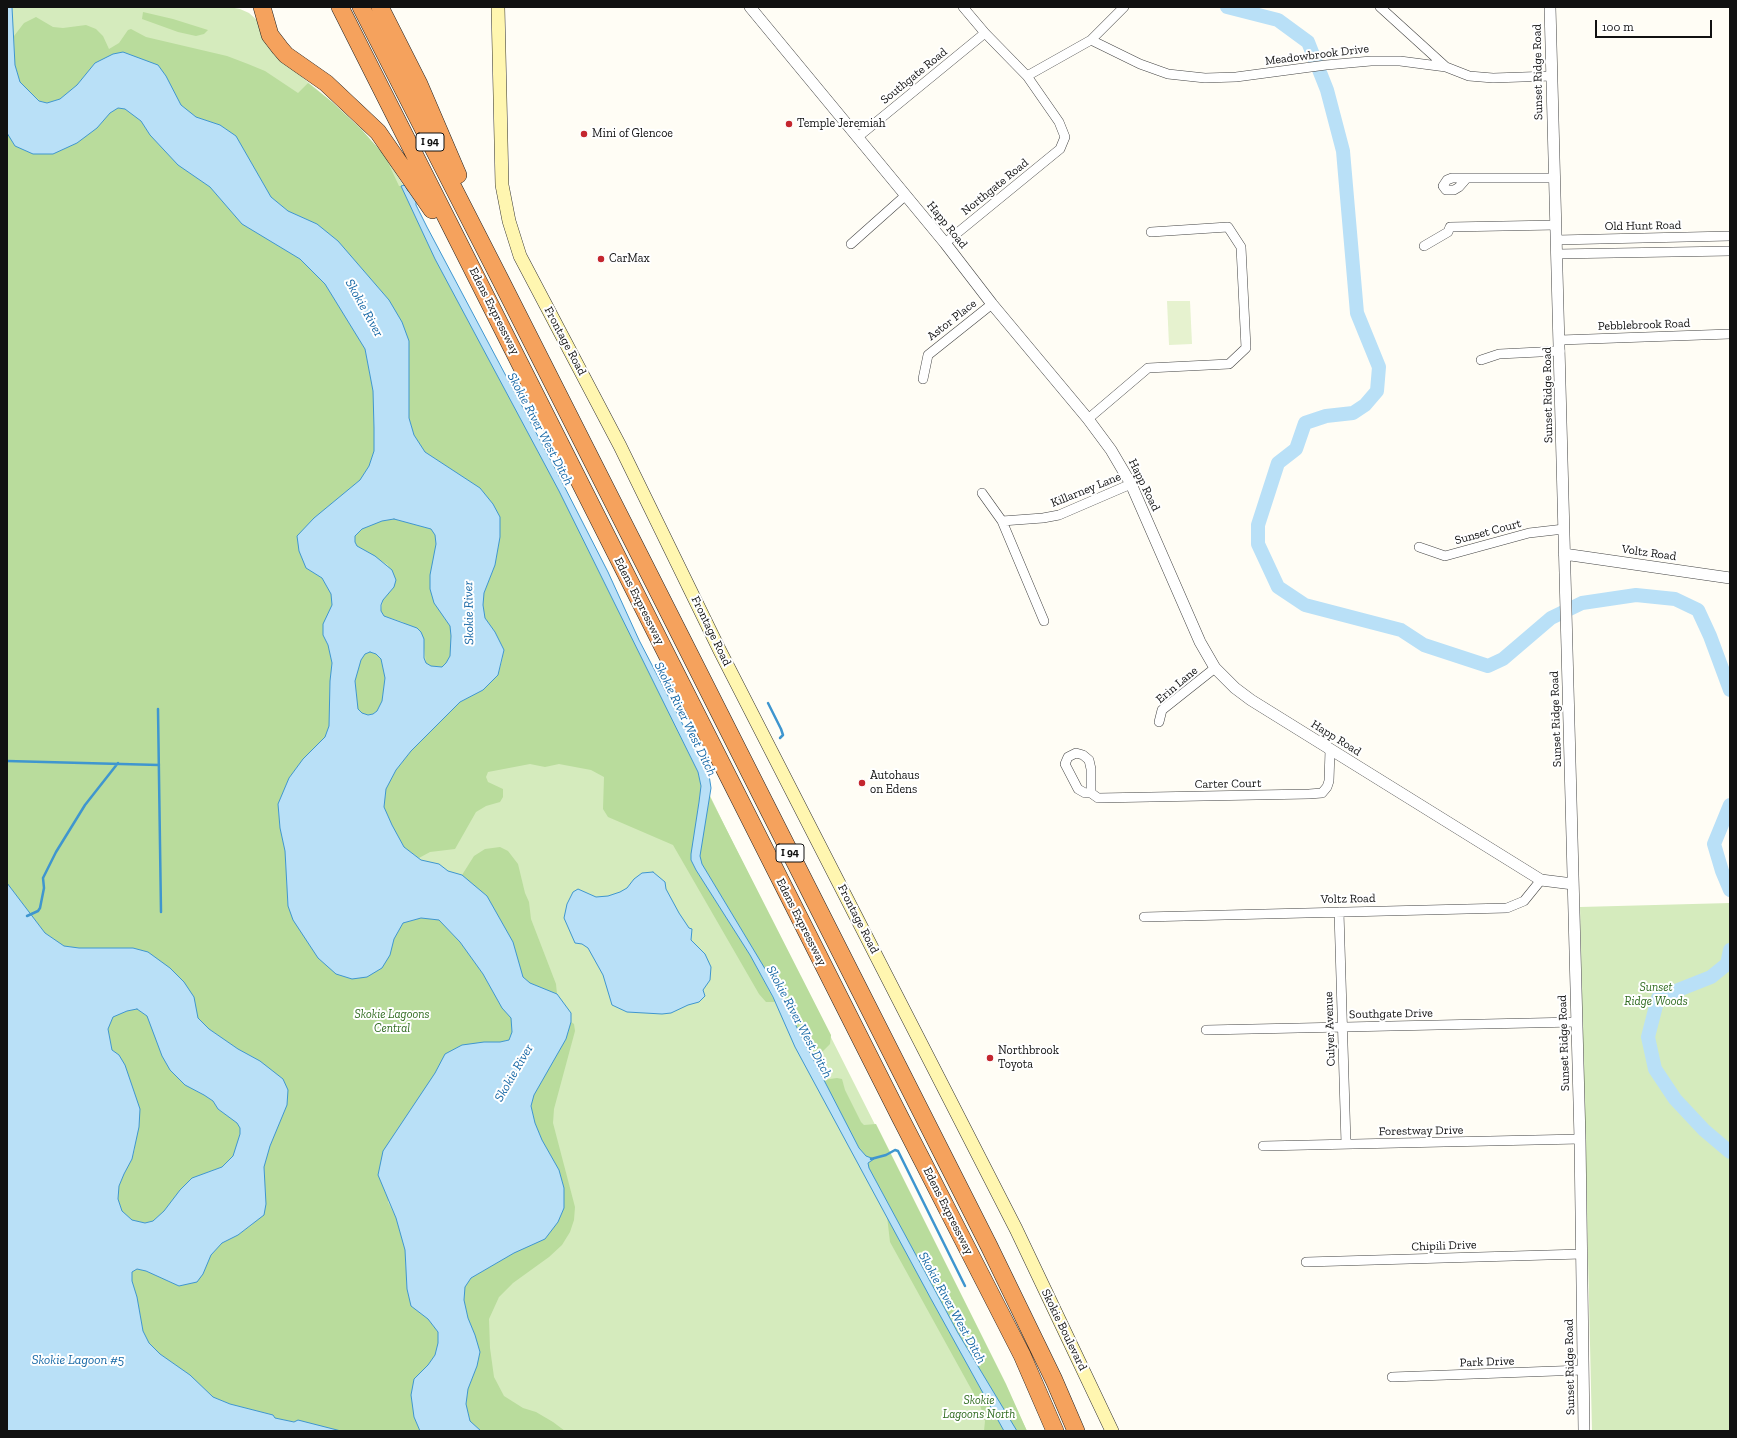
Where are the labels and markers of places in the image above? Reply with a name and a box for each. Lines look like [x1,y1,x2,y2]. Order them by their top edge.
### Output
place label: Temple Jeremiah [797,117,886,131]
marker: Temple Jeremiah [784,119,794,129]
place label: Mini of Glencoe [592,127,673,141]
marker: Mini of Glencoe [579,129,589,139]
place label: CarMax [609,252,650,266]
marker: CarMax [596,254,606,264]
place label: Autohaus on Edens [870,769,919,797]
marker: Autohaus on Edens [857,778,867,788]
place label: Northbrook Toyota [998,1044,1059,1072]
marker: Northbrook Toyota [985,1053,995,1063]

